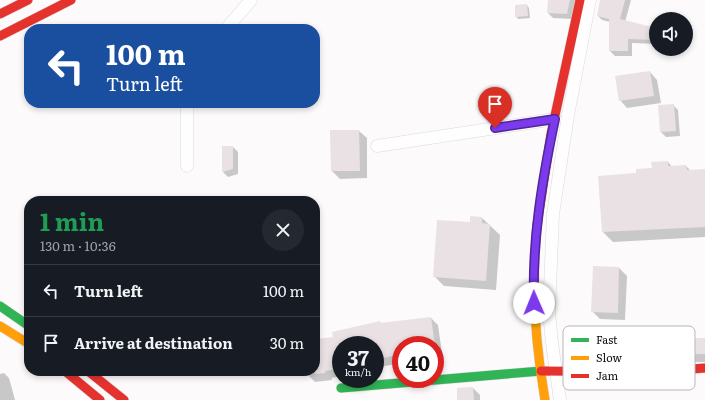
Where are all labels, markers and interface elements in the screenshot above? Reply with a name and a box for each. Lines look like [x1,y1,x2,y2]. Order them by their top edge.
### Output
map controls [649,12,693,56]
button: sound [649,12,693,56]
text: 100 m [106,32,186,74]
icon: left [40,40,92,92]
text: Turn left [106,70,183,97]
pin [478,87,512,128]
icon: arrive [484,93,506,115]
text: 1 min [40,203,104,238]
button: close [262,209,304,251]
text: 130 m · 10:36 [40,236,116,255]
text: Turn left [74,279,143,302]
text: 100 m [263,279,304,302]
icon: left [40,280,62,302]
position arrow [513,282,555,324]
legend [563,326,695,390]
text: Arrive at destination [74,331,233,354]
text: 30 m [270,331,304,354]
text: Fast [596,331,618,347]
icon: arrive [40,332,62,354]
speed limit sign: 40 [392,336,444,388]
text: 37 [347,342,369,372]
text: Slow [596,349,622,365]
text: km/h [345,364,371,379]
text: Jam [596,367,619,383]

